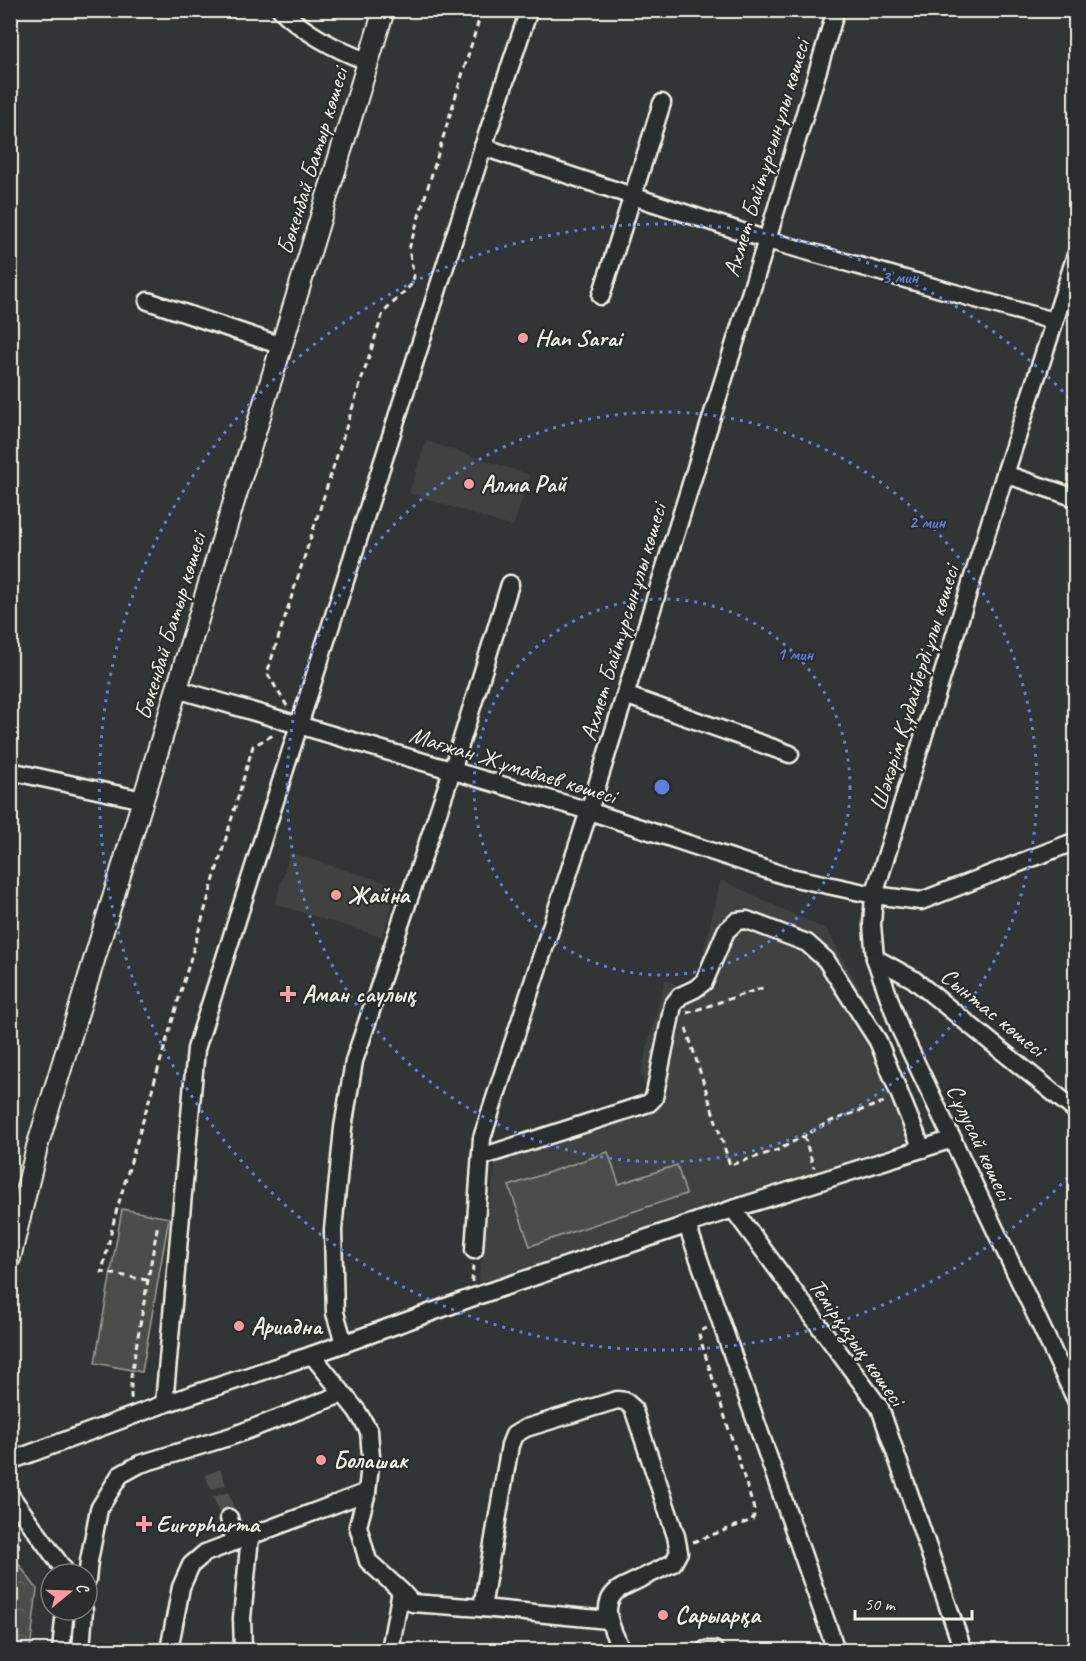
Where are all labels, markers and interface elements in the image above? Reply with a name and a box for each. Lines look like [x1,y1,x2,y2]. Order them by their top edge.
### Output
street label: Ахмет Байтұрсынұлы көшесі [716,33,817,280]
street label: Бөкенбай Батыр көшесі [269,61,355,258]
text: 3 мин [882,266,919,288]
place label: Han Sarai [535,323,625,353]
marker: Han Sarai [516,331,530,345]
place label: Алма Рай [481,469,568,499]
marker: Алма Рай [462,477,476,491]
street label: Ахмет Байтұрсынұлы көшесі [573,497,674,744]
text: 2 мин [909,511,946,533]
street label: Бөкенбай Батыр көшесі [127,526,213,723]
street label: Шәкәрім Құдайбердіұлы көшесі [862,559,966,814]
text: 1 мин [777,643,814,665]
street label: Мағжан Жұмабаев көшесі [406,719,622,811]
centre of rings [652,777,672,797]
place label: Жайна [348,880,412,910]
marker: Жайна [329,888,343,902]
street label: Сынтас көшесі [935,961,1053,1065]
place label: Аман саулық [302,979,417,1009]
marker: Аман саулық [279,985,297,1003]
street label: Сұлусай көшесі [940,1079,1021,1207]
street label: Темірқазық көшесі [801,1272,913,1414]
place label: Ариадна [251,1311,324,1341]
marker: Ариадна [232,1319,246,1333]
place label: Болашак [333,1445,410,1475]
marker: Болашак [314,1453,328,1467]
place label: Europharma [156,1509,262,1539]
marker: Europharma [137,1517,151,1531]
north arrow [39,1562,99,1622]
text: С [72,1580,94,1596]
scale bar [855,1583,972,1621]
text: 50 m [864,1593,897,1615]
place label: Сарыарқа [675,1600,762,1630]
marker: Сарыарқа [656,1608,670,1622]

